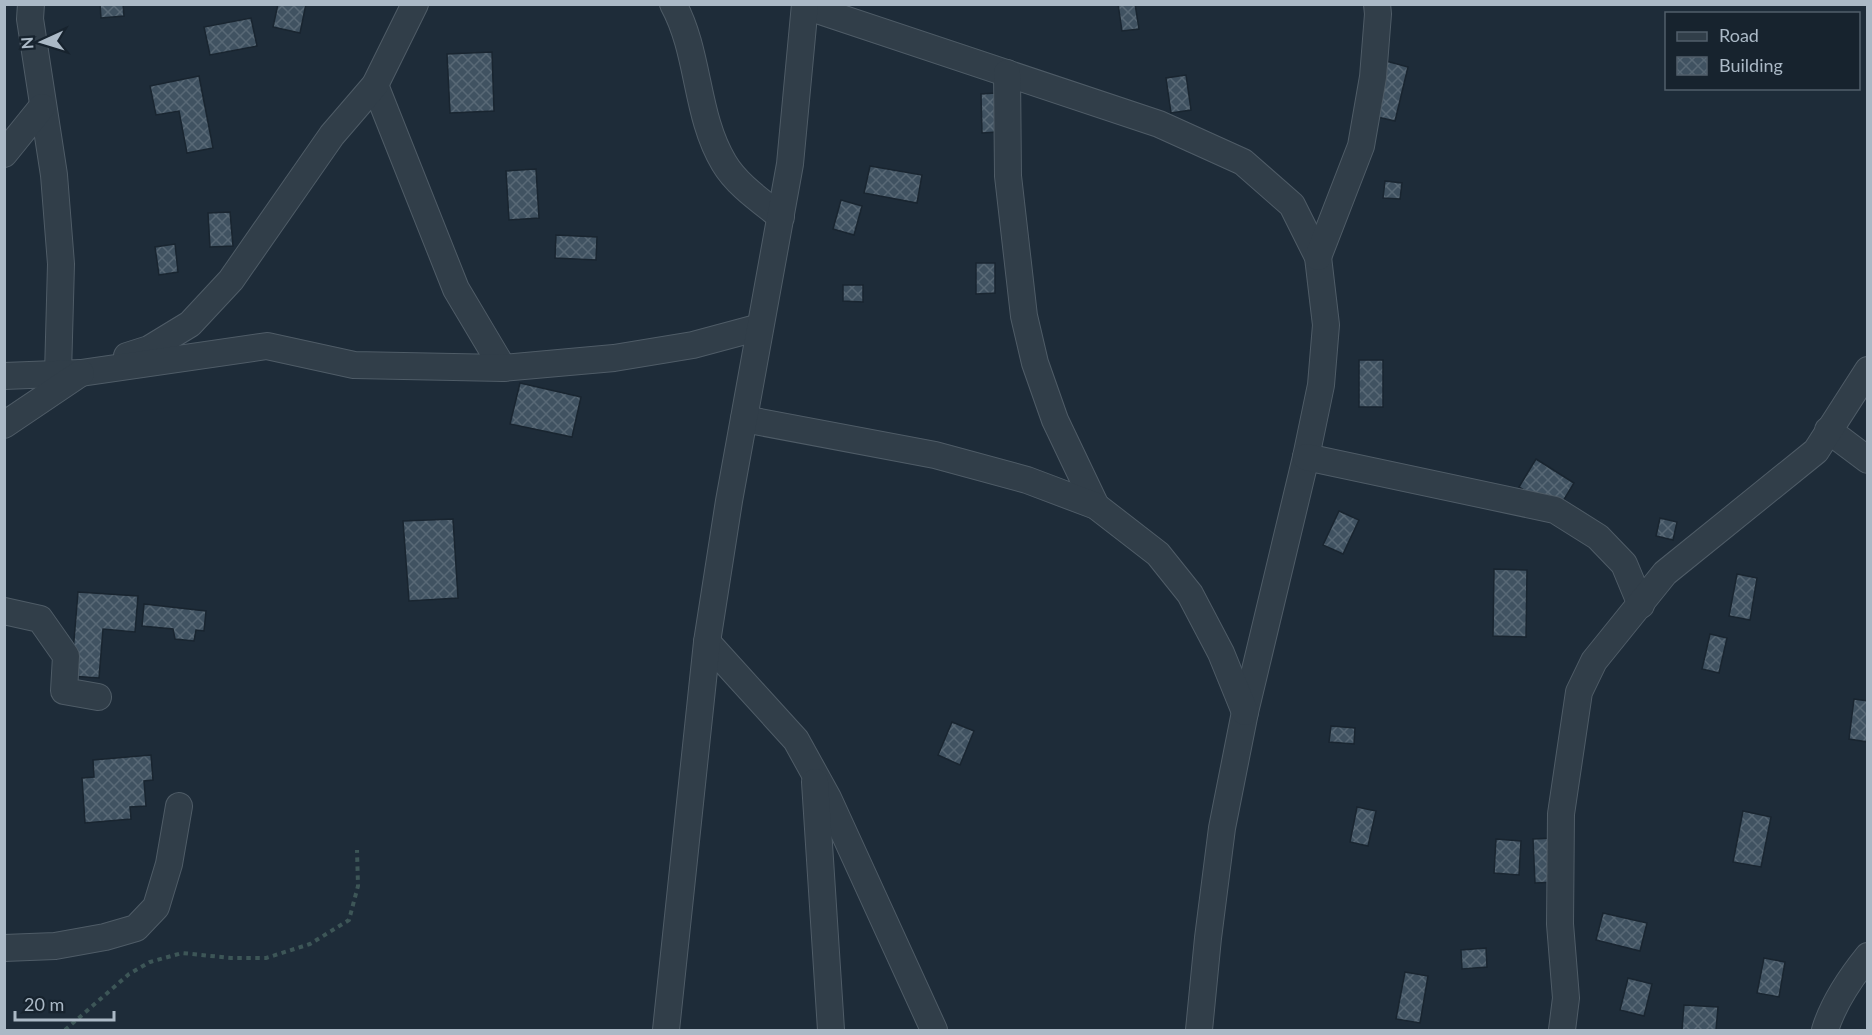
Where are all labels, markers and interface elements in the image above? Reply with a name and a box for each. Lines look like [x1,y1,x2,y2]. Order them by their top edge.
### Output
north arrow [12,12,72,72]
legend [1665,12,1860,90]
text: Road [1719,24,1759,46]
text: N [17,36,36,50]
text: Building [1719,54,1783,76]
scale bar [15,984,114,1022]
text: 20 m [24,993,64,1015]

